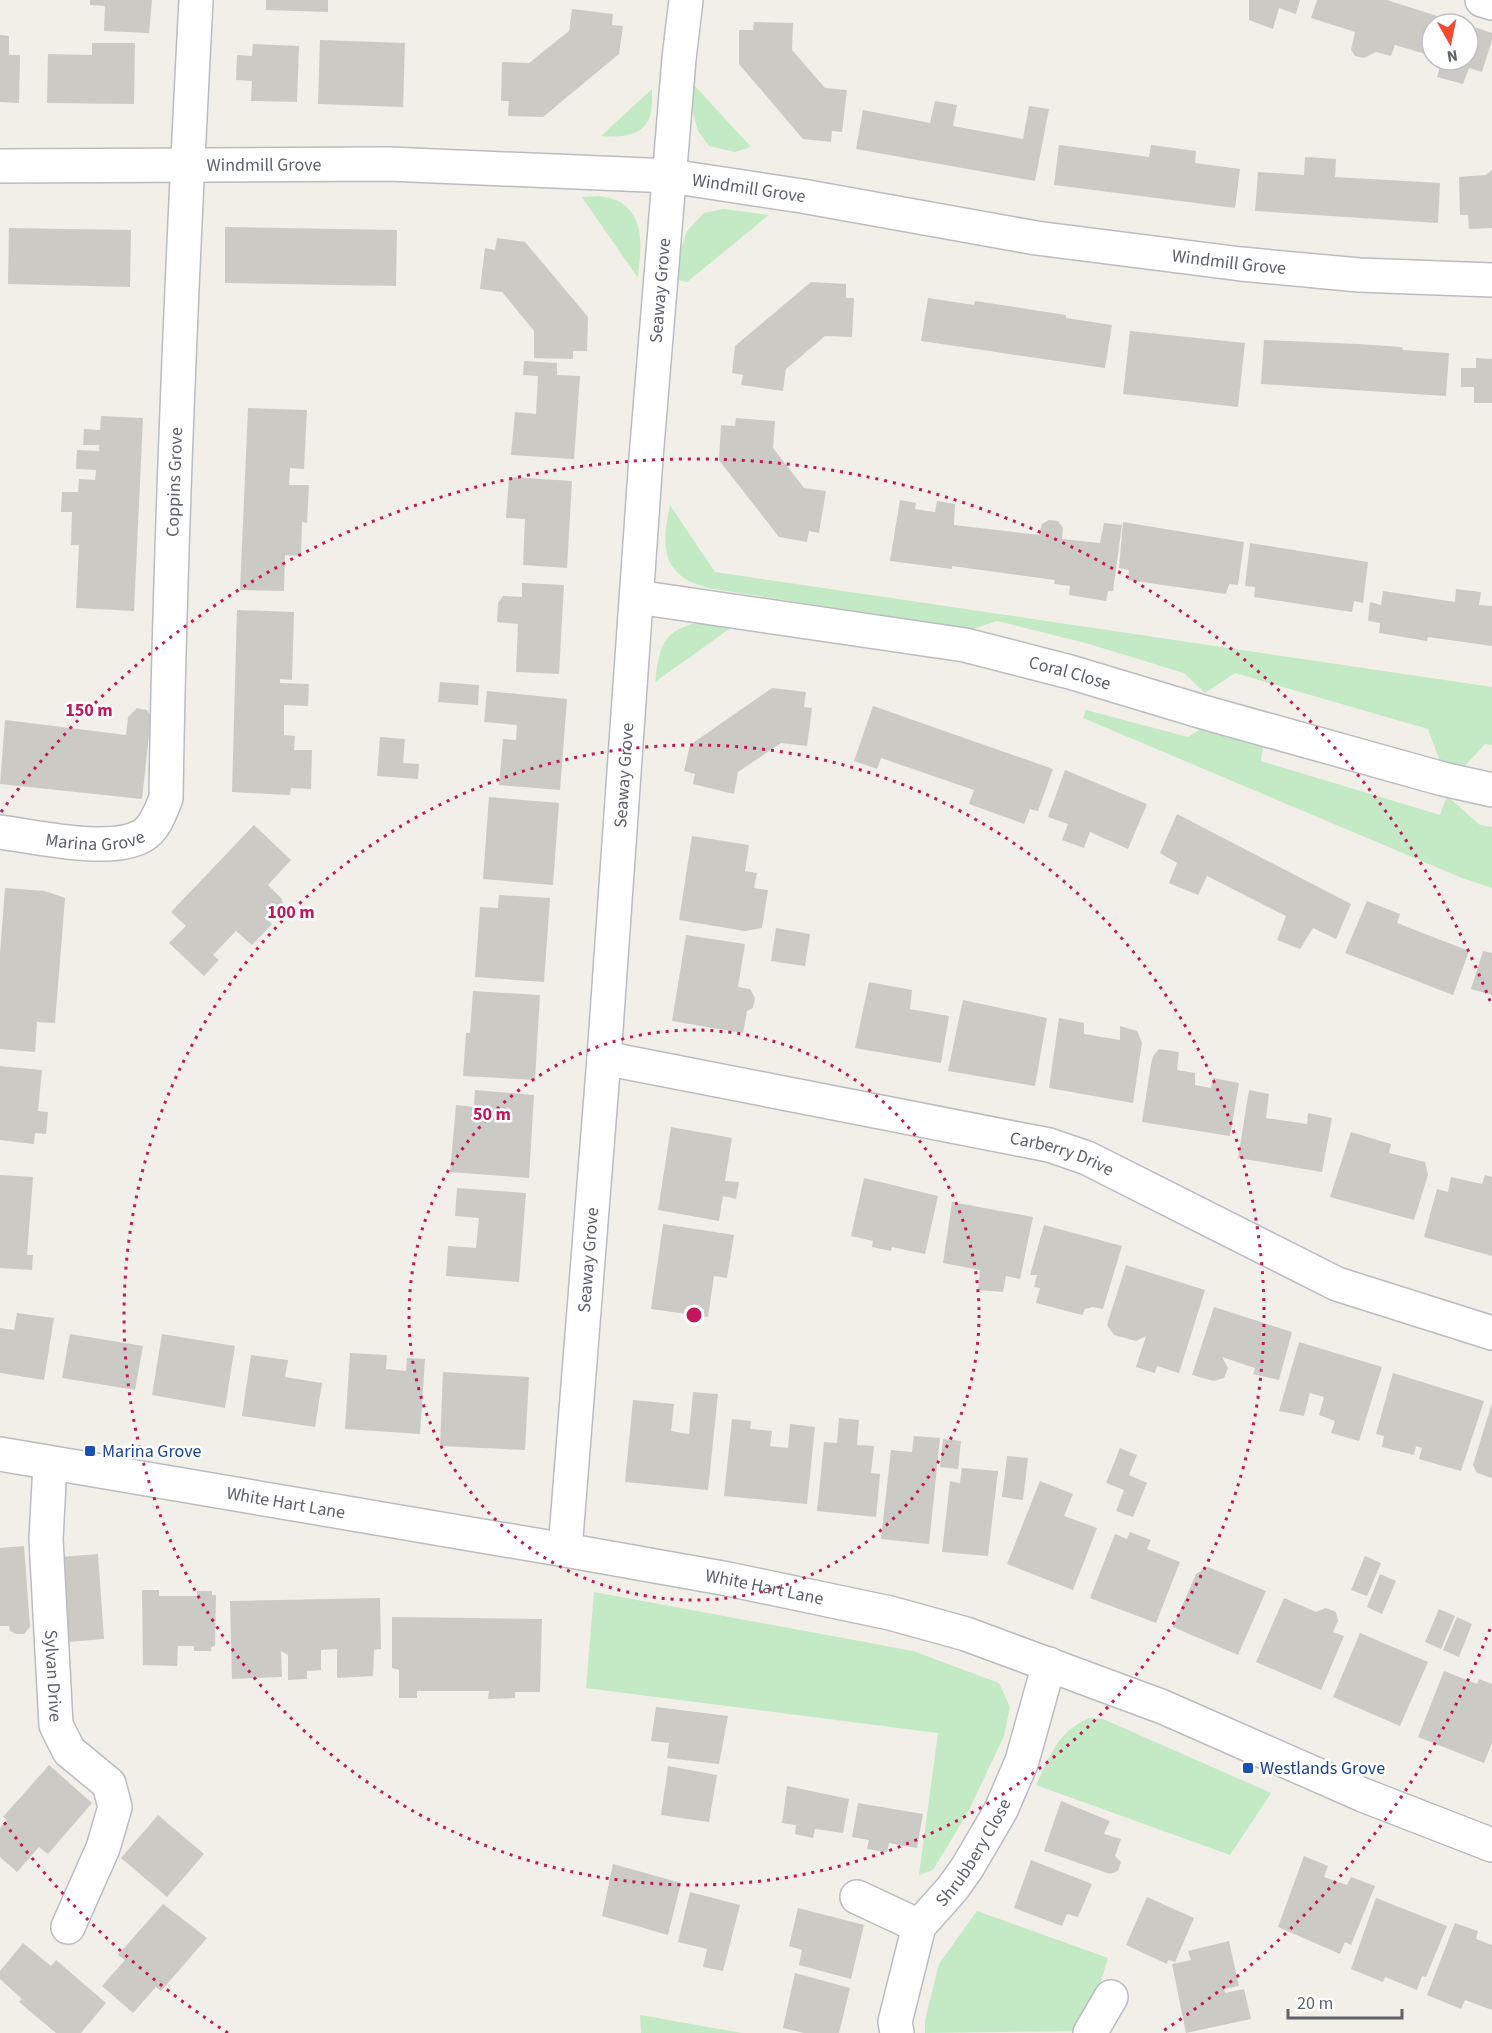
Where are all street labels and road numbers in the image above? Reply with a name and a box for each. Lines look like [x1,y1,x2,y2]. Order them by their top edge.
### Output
street label: Windmill Grove [207,152,322,178]
street label: Windmill Grove [690,167,807,209]
street label: Seaway Grove [644,237,677,344]
street label: Windmill Grove [1170,243,1287,281]
street label: Coppins Grove [160,427,189,537]
street label: Coral Close [1026,650,1114,697]
street label: Seaway Grove [608,722,640,829]
street label: Marina Grove [44,824,149,857]
street label: Carberry Drive [1008,1126,1118,1183]
street label: Seaway Grove [572,1206,605,1313]
street label: White Hart Lane [224,1481,347,1525]
street label: White Hart Lane [703,1563,826,1612]
street label: Sylvan Drive [38,1629,68,1723]
street label: Shrubbery Close [930,1795,1017,1912]

